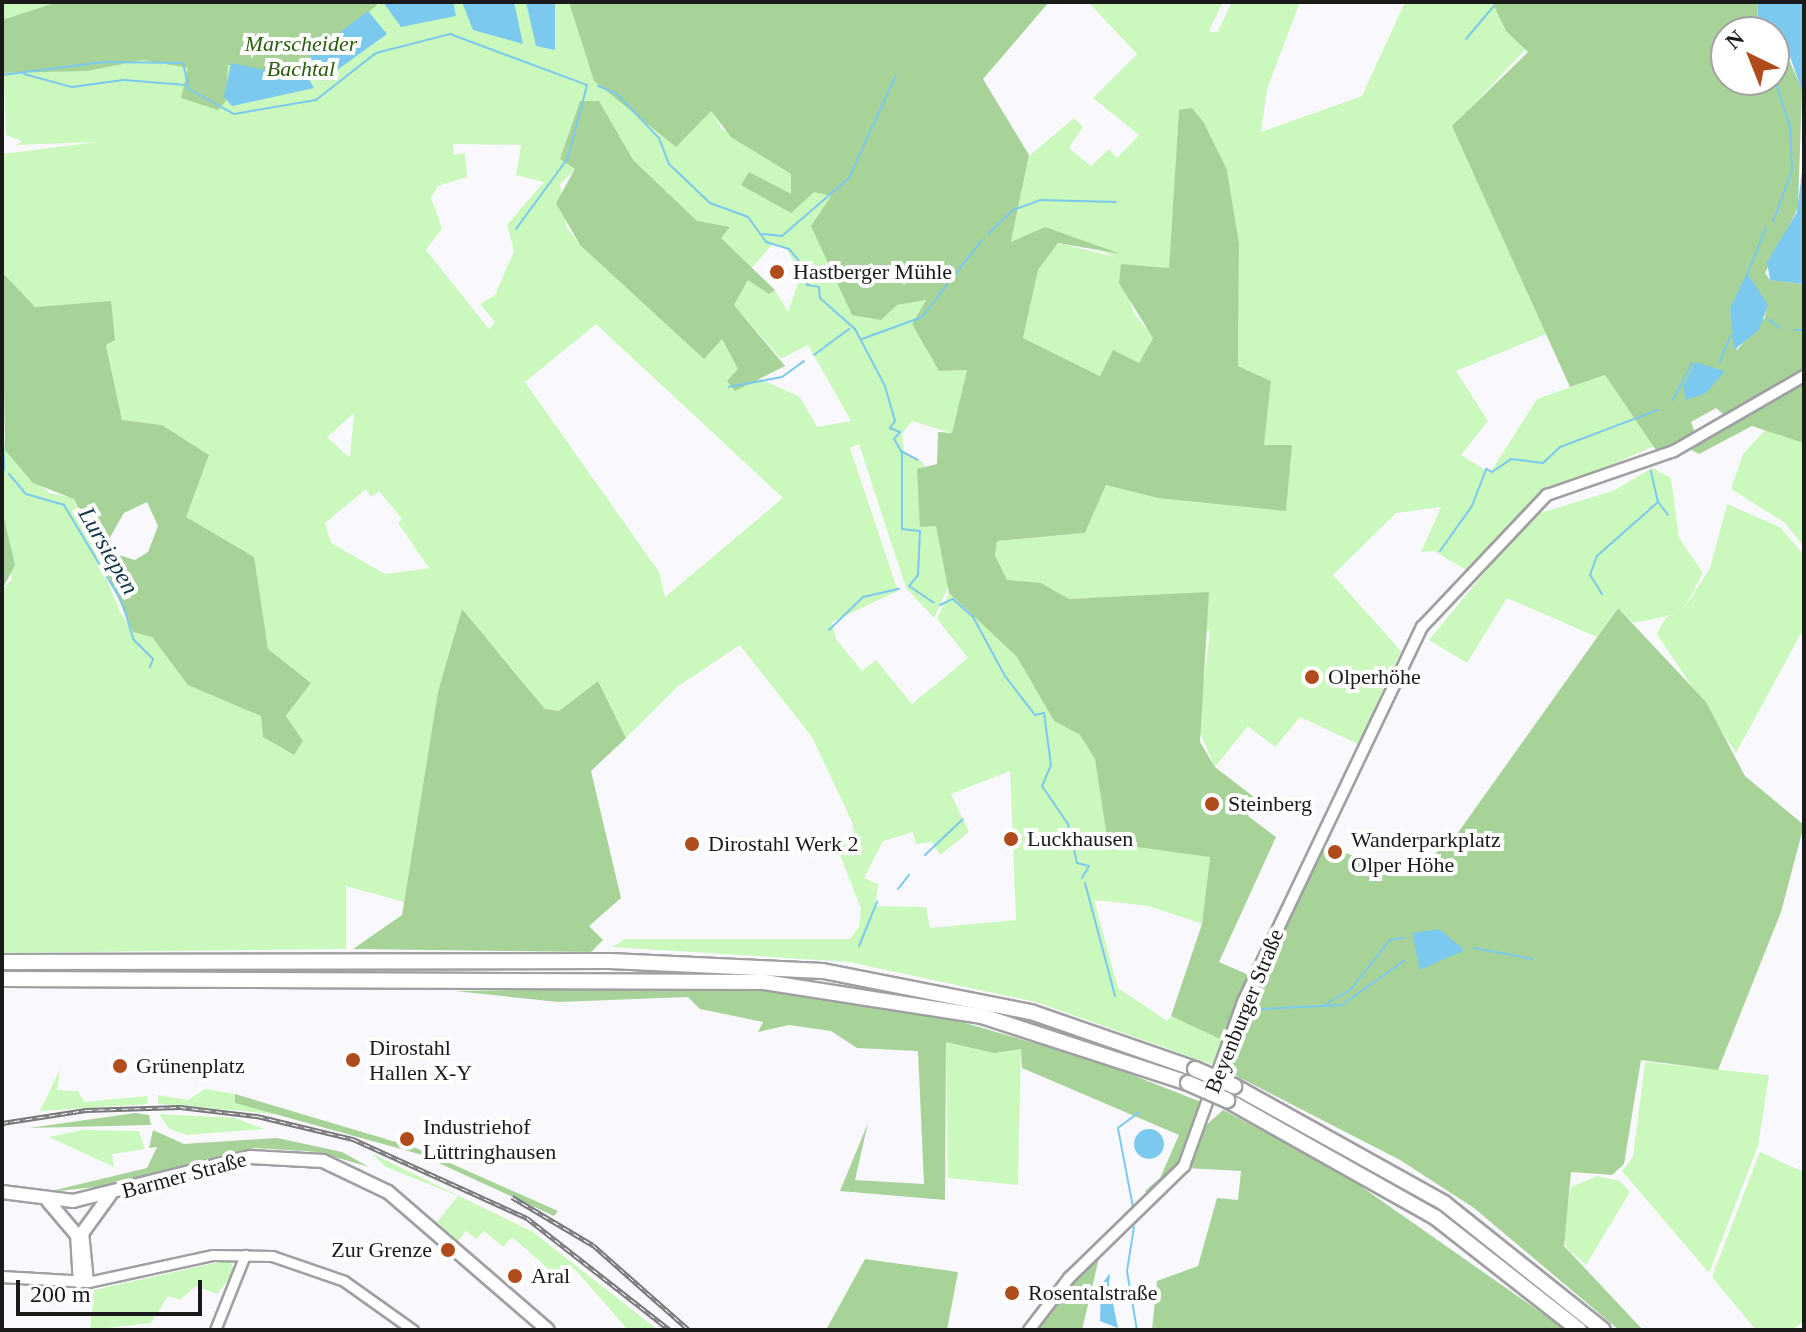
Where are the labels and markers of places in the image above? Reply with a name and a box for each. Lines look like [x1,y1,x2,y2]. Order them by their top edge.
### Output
place label: Hastberger Mühle [793,259,952,285]
marker: Hastberger Mühle [768,263,786,281]
place label: Olperhöhe [1328,664,1421,690]
marker: Olperhöhe [1303,668,1321,686]
place label: Steinberg [1228,791,1312,817]
marker: Steinberg [1203,795,1221,813]
place label: Luckhausen [1027,826,1133,852]
place label: Wanderparkplatz Olper Höhe [1351,826,1501,878]
marker: Luckhausen [1002,830,1020,848]
place label: Dirostahl Werk 2 [708,831,859,857]
marker: Dirostahl Werk 2 [683,835,701,853]
marker: Wanderparkplatz Olper Höhe [1326,843,1344,861]
place label: Dirostahl Hallen X-Y [369,1034,472,1086]
marker: Dirostahl Hallen X-Y [344,1051,362,1069]
place label: Grünenplatz [136,1053,245,1079]
marker: Grünenplatz [111,1057,129,1075]
place label: Industriehof Lüttringhausen [423,1113,556,1164]
marker: Industriehof Lüttringhausen [398,1130,416,1148]
place label: Zur Grenze [331,1237,432,1263]
marker: Zur Grenze [439,1241,457,1259]
place label: Aral [531,1263,570,1289]
marker: Aral [506,1267,524,1285]
place label: Rosentalstraße [1028,1280,1158,1306]
marker: Rosentalstraße [1003,1284,1021,1302]

